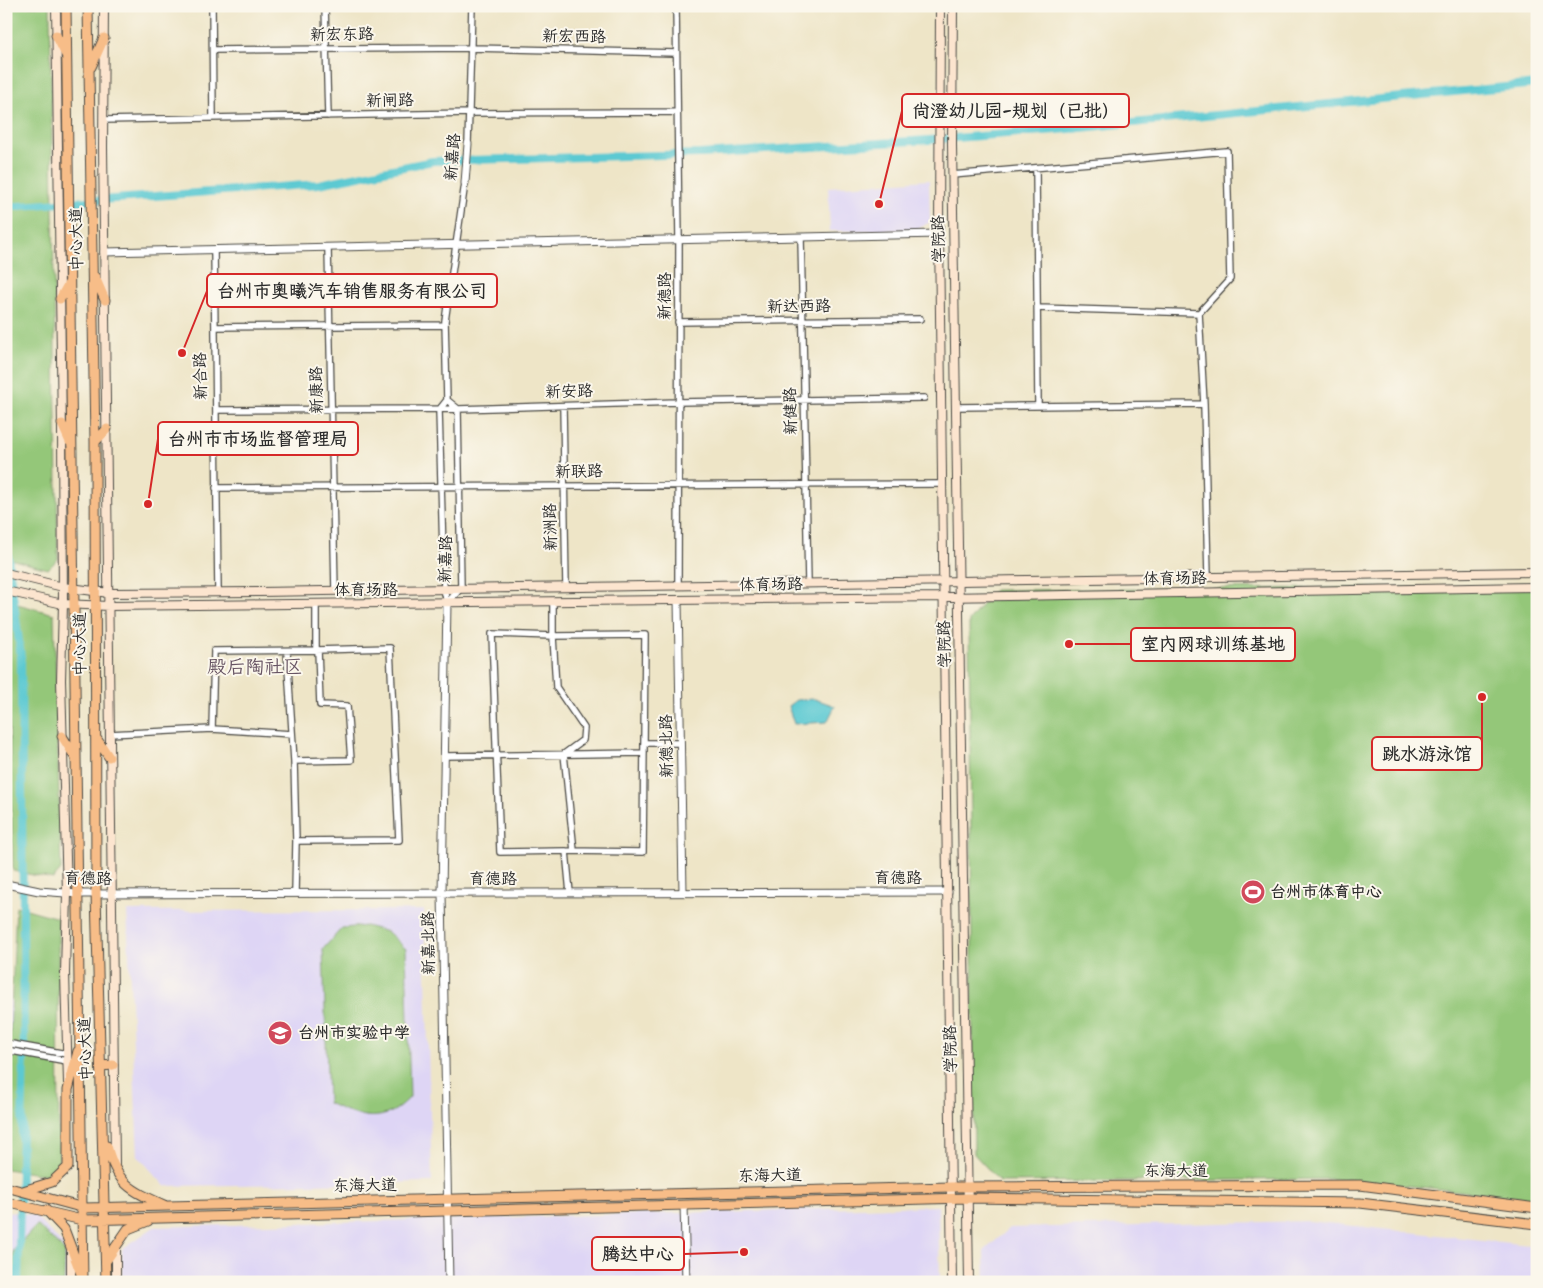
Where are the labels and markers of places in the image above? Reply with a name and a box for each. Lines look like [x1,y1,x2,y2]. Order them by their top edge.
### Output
callout: 尚澄幼儿园-规划（已批） [902,94,1129,127]
callout: 台州市奥曦汽车销售服务有限公司 [207,274,497,307]
callout: 台州市市场监督管理局 [158,422,358,455]
callout: 室内网球训练基地 [1131,628,1295,661]
callout: 跳水游泳馆 [1372,737,1482,770]
sports icon: 台州市体育中心 [1240,879,1266,905]
place label: 台州市体育中心 [1270,880,1382,905]
school or university icon: 台州市实验中学 [267,1020,293,1046]
place label: 台州市实验中学 [298,1021,410,1046]
callout: 腾达中心 [592,1237,684,1270]

